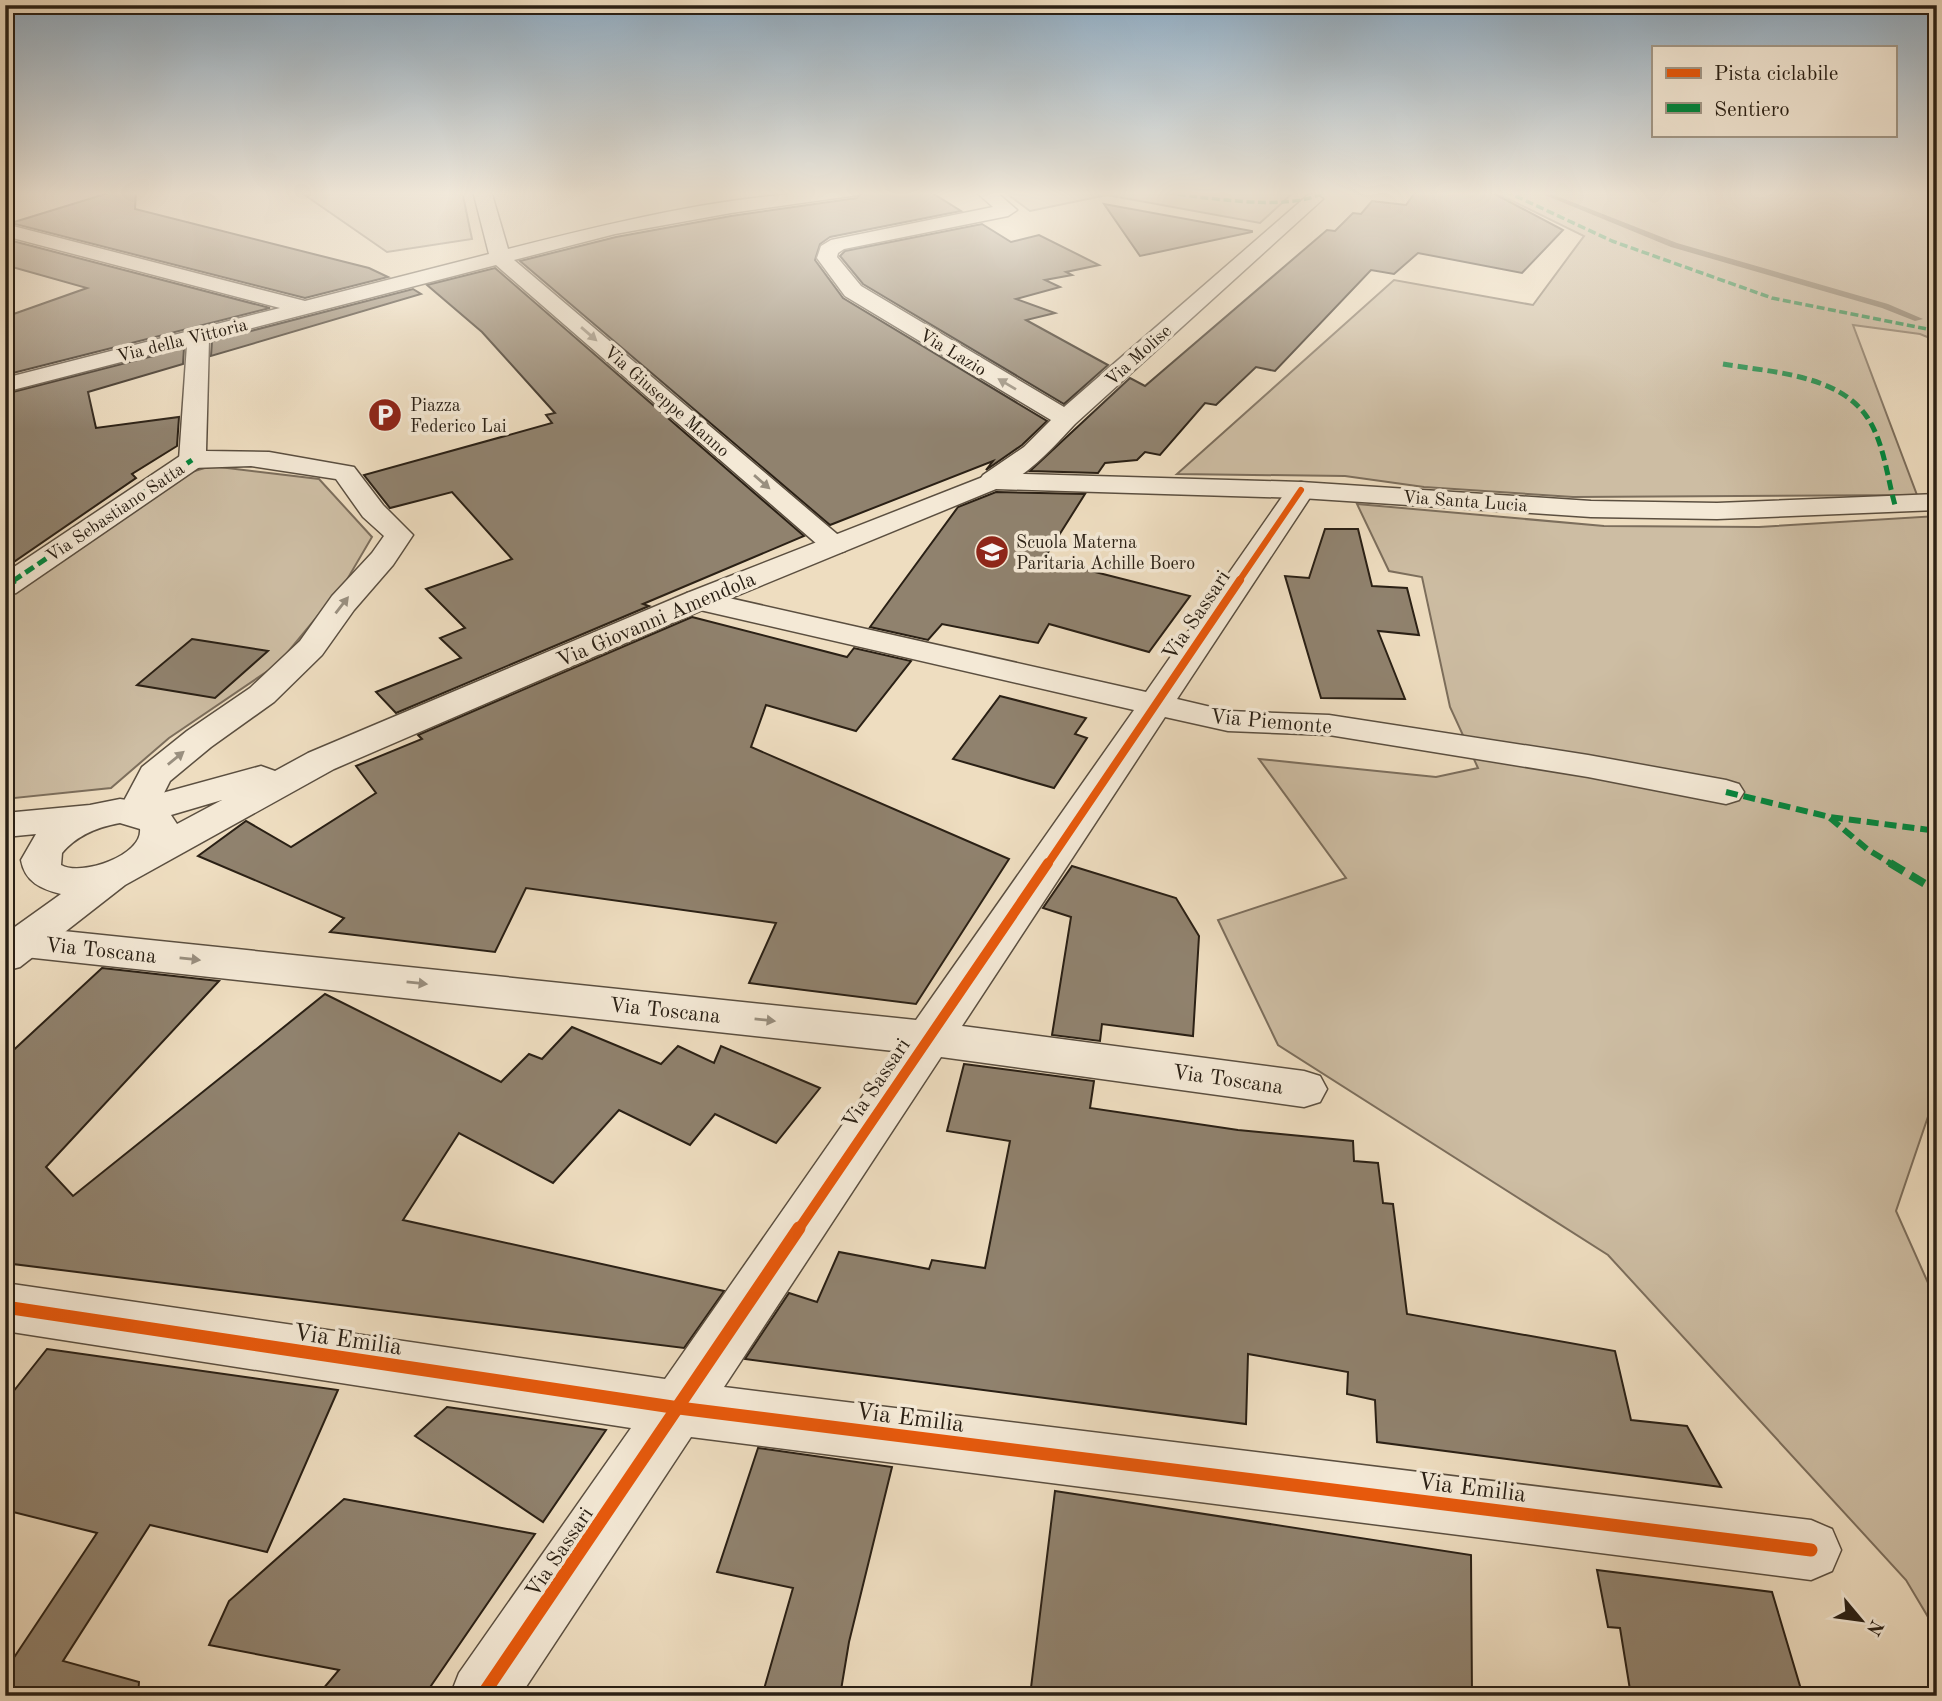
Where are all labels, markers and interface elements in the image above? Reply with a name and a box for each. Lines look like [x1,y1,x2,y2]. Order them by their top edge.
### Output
legend [1652,46,1896,136]
text: Pista ciclabile [1714,64,1838,85]
text: Sentiero [1714,100,1790,121]
street label: Via della Vittoria [115,316,249,366]
street label: Via Molise [1102,322,1175,390]
one-way arrow [580,326,598,342]
street label: Via Lazio [916,326,989,380]
street label: Via Giuseppe Manno [600,343,733,461]
one-way arrow [998,378,1017,391]
parking icon: Piazza Federico Lai [366,396,404,434]
place label: Piazza Federico Lai [410,397,507,436]
street label: Via Sebastiano Satta [43,460,188,566]
one-way arrow [753,474,770,489]
street label: Via Santa Lucia [1402,489,1528,515]
school or university icon: Scuola Materna Paritaria Achille Boero [973,533,1011,571]
place label: Scuola Materna Paritaria Achille Boero [1016,534,1195,573]
street label: Via Sassari [1160,567,1235,665]
street label: Via Giovanni Amendola [554,569,759,672]
one-way arrow [335,596,349,614]
street label: Via Piemonte [1209,707,1333,738]
one-way arrow [167,750,185,765]
street label: Via Toscana [44,935,157,968]
one-way arrow [180,954,202,965]
one-way arrow [406,978,428,989]
street label: Via Toscana [608,995,721,1028]
one-way arrow [754,1015,776,1026]
street label: Via Sassari [840,1035,915,1133]
street label: Via Toscana [1171,1062,1284,1099]
street label: Via Emilia [292,1321,404,1360]
street label: Via Emilia [854,1400,966,1438]
street label: Via Emilia [1416,1470,1528,1508]
street label: Via Sassari [523,1504,598,1602]
north arrow [1826,1586,1896,1656]
text: N [1862,1616,1886,1638]

